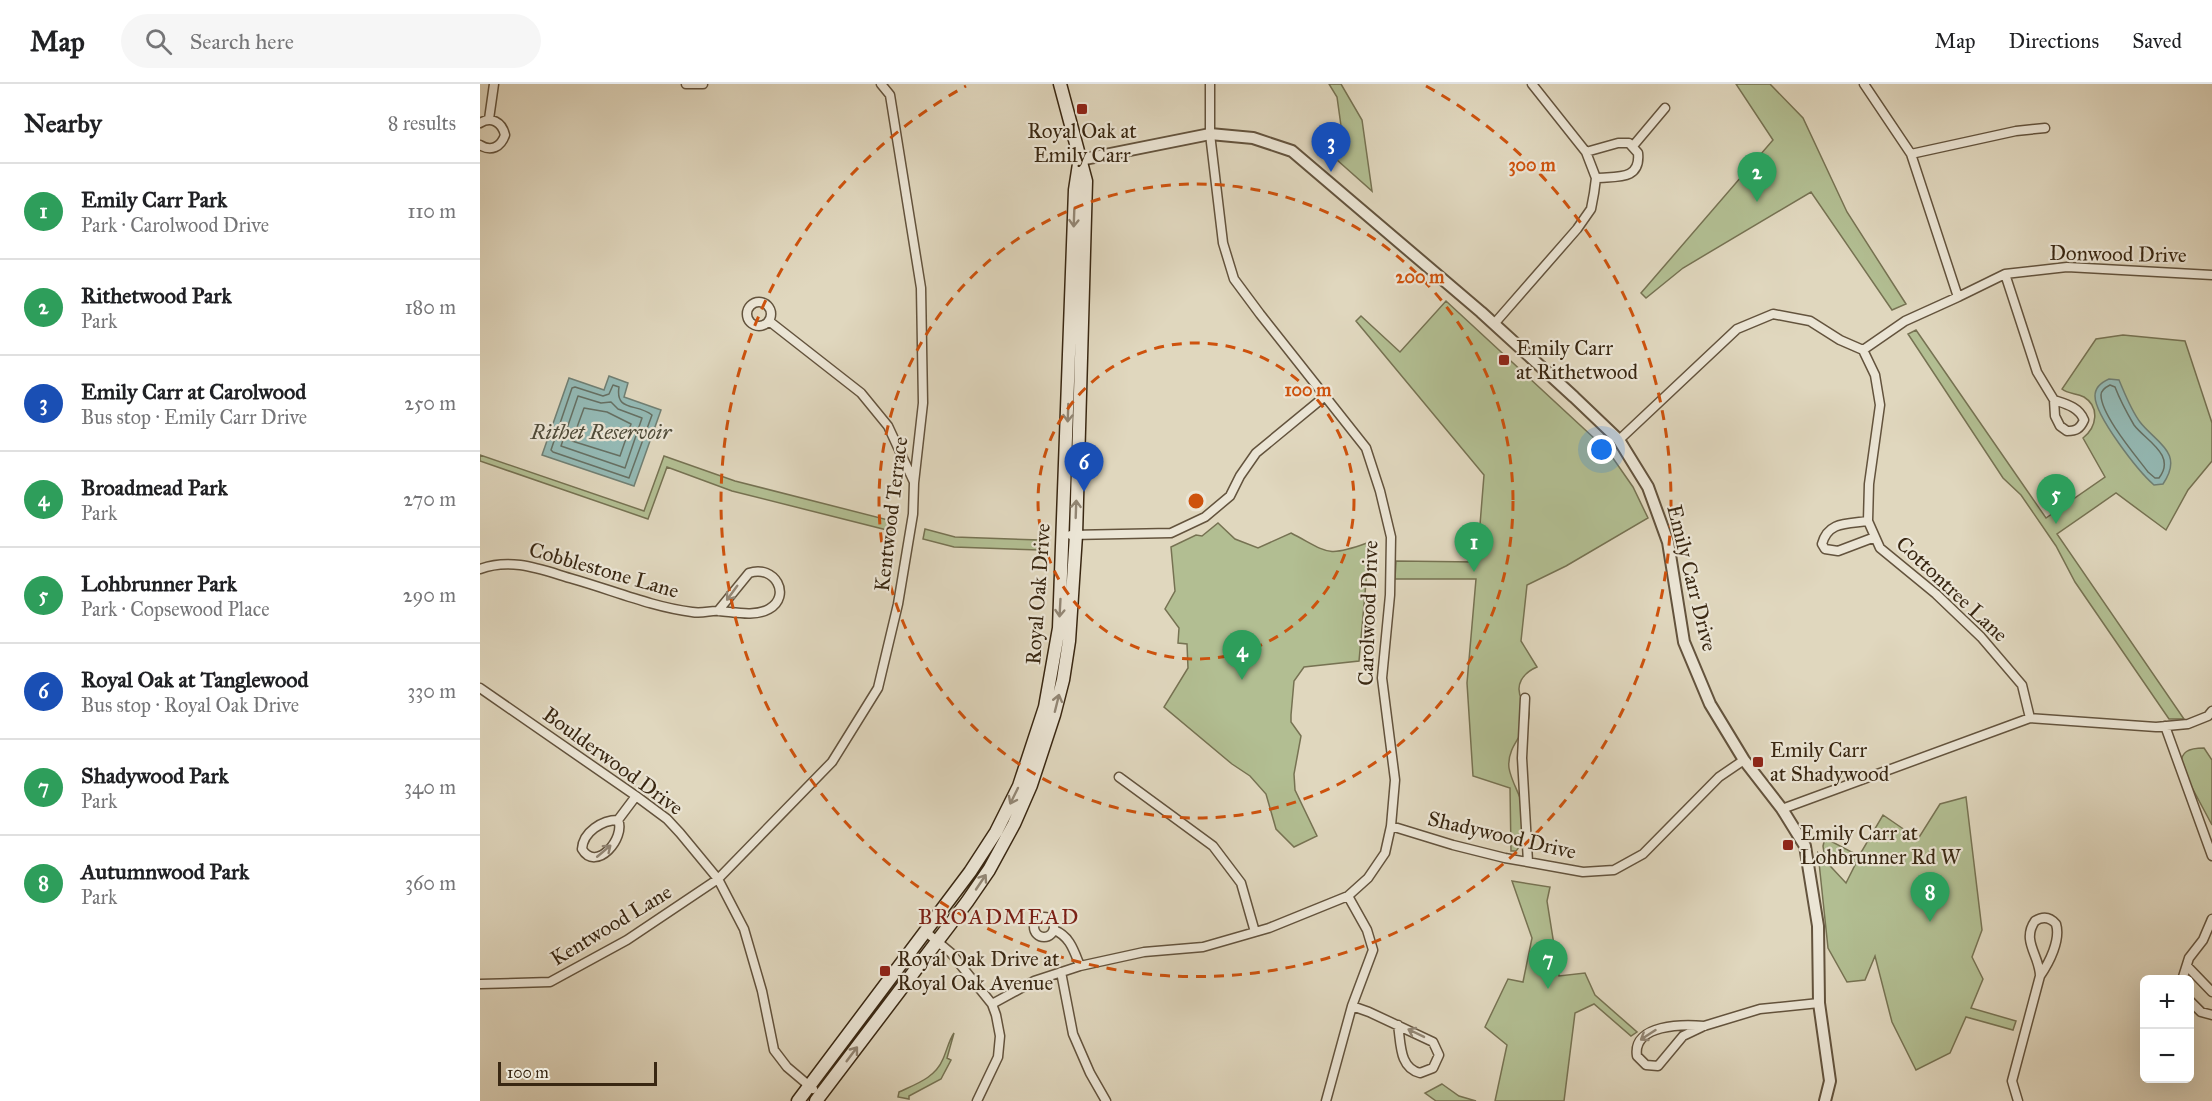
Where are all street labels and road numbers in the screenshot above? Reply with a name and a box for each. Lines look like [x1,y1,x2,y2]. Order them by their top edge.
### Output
street label: Donwood Drive [2049,240,2187,268]
street label: Kentwood Terrace [869,435,913,593]
street label: Emily Carr Drive [1661,502,1723,654]
street label: Royal Oak Drive [1020,522,1056,666]
street label: Cottontree Lane [1891,531,2014,648]
street label: Cobblestone Lane [526,536,682,604]
street label: Carolwood Drive [1352,539,1384,686]
street label: Boulderwood Drive [538,701,689,821]
street label: Shadywood Drive [1425,805,1579,865]
street label: Kentwood Lane [546,879,677,971]

